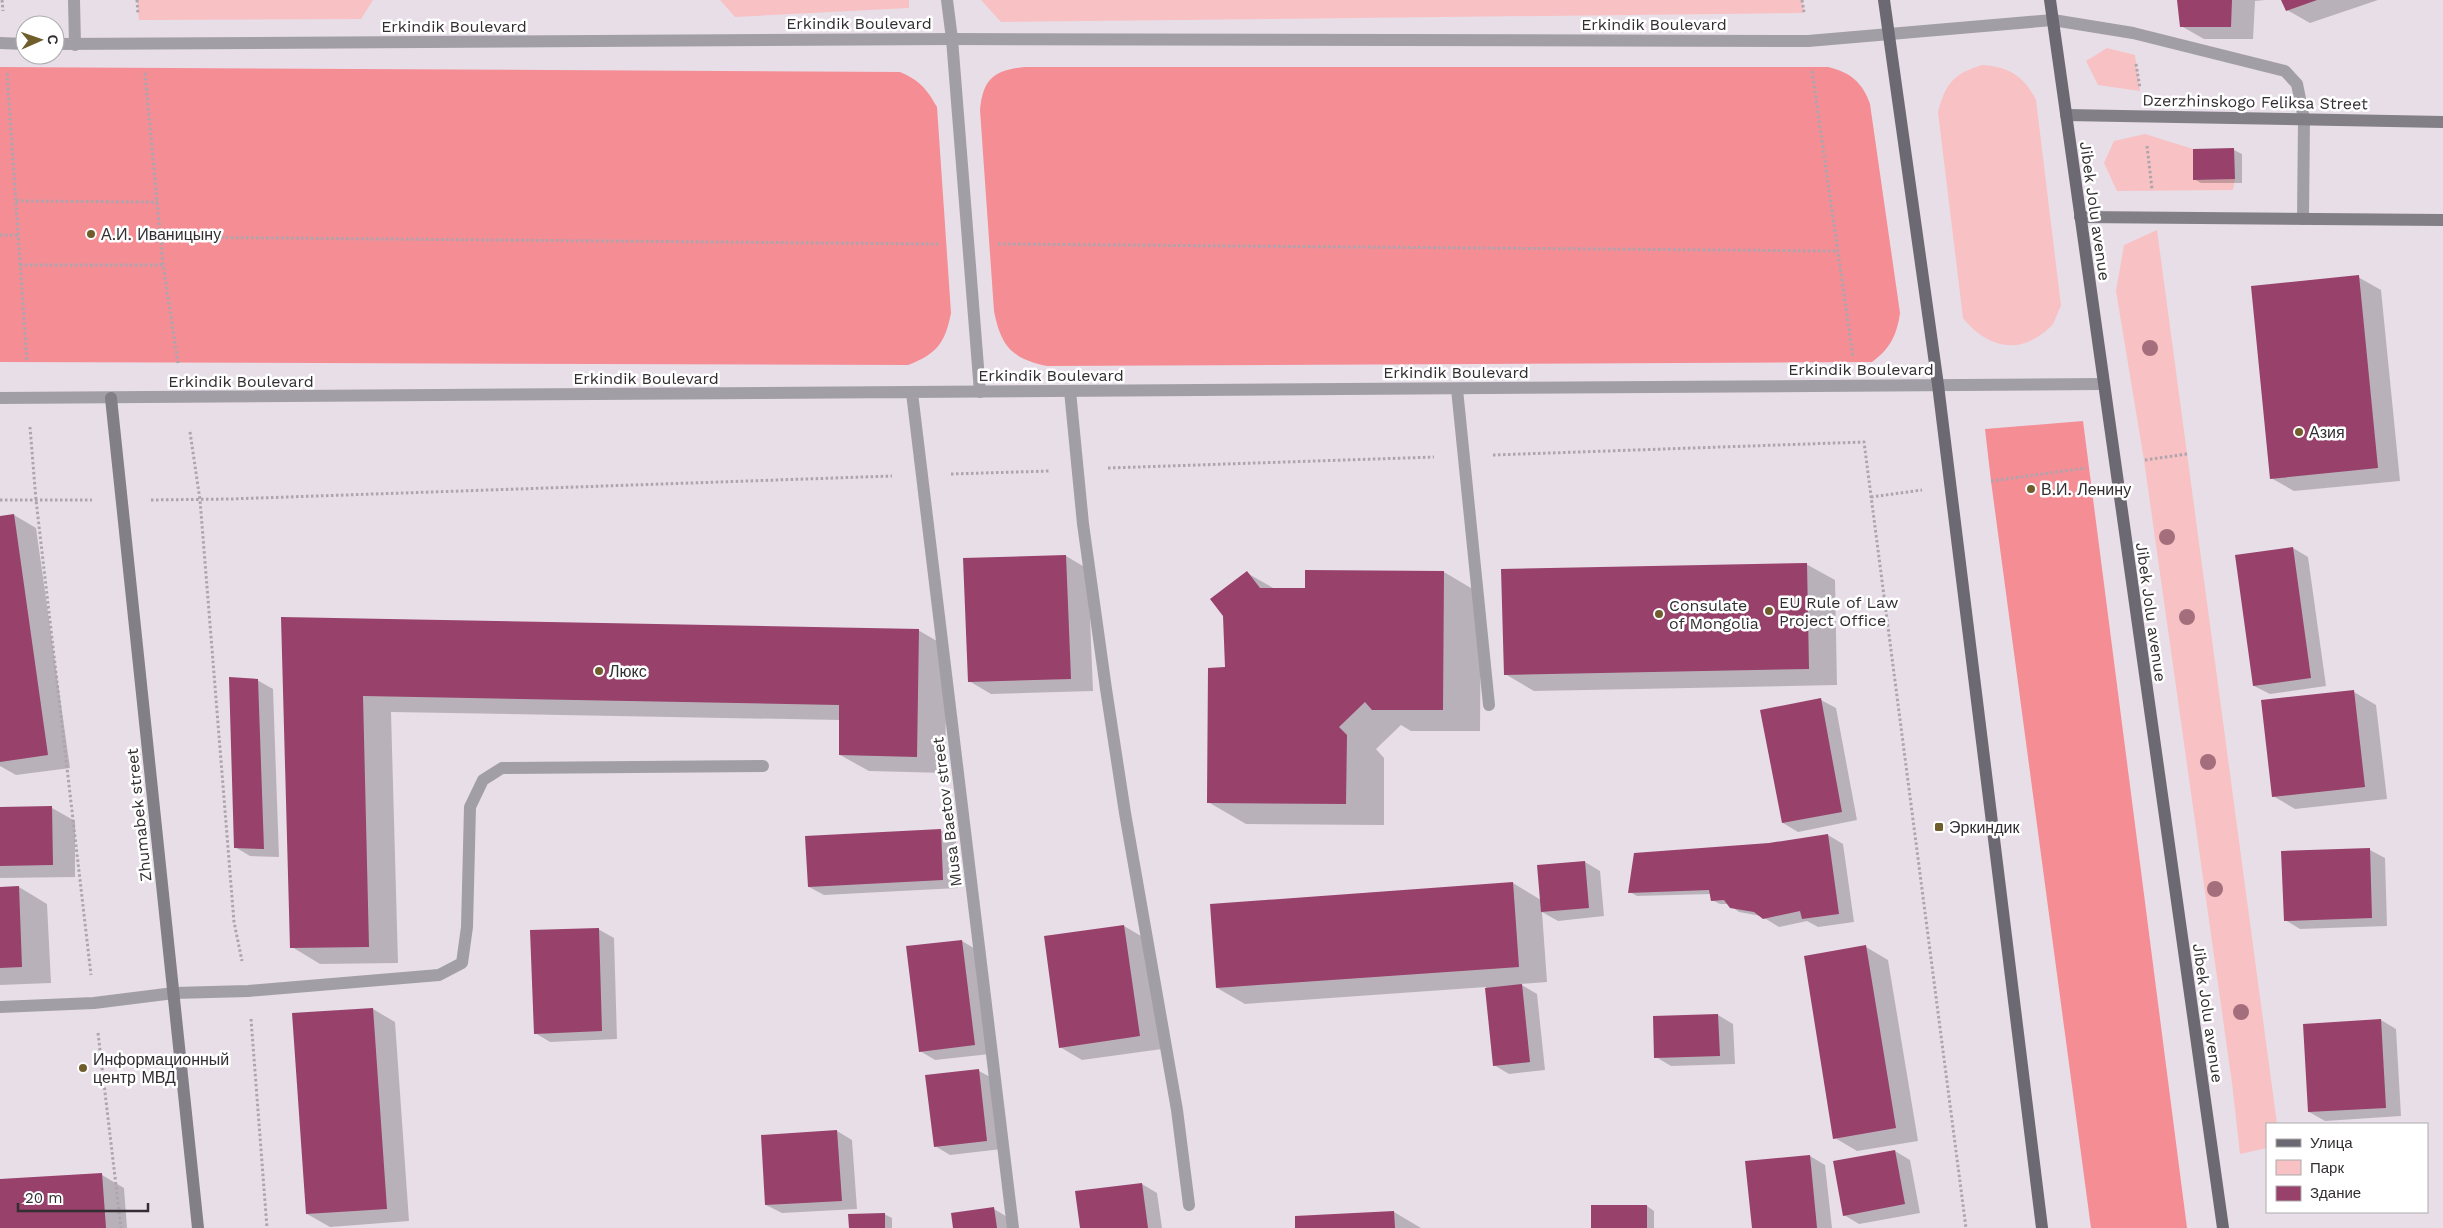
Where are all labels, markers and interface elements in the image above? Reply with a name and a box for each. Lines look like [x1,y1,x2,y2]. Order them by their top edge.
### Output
street label: Erkindik Boulevard [786,14,932,33]
north arrow [15,15,65,65]
street label: Erkindik Boulevard [1581,15,1727,34]
street label: Erkindik Boulevard [381,17,527,36]
text: С [45,34,61,45]
street label: Dzerzhinskogo Feliksa Street [2142,91,2368,113]
street label: Jibek Jolu avenue [2076,140,2114,282]
place label: А.И. Иваницыну [101,225,221,244]
marker: А.И. Иваницыну [85,228,97,240]
street label: Erkindik Boulevard [1788,360,1934,379]
street label: Erkindik Boulevard [1383,363,1529,382]
street label: Erkindik Boulevard [978,366,1124,385]
street label: Erkindik Boulevard [573,369,719,388]
street label: Erkindik Boulevard [168,372,314,391]
place label: Азия [2309,423,2345,442]
marker: Азия [2293,426,2305,438]
place label: В.И. Ленину [2041,480,2131,499]
marker: В.И. Ленину [2025,483,2037,495]
street label: Jibek Jolu avenue [2132,541,2170,683]
place label: EU Rule of Law Project Office [1779,593,1898,630]
place label: Consulate of Mongolia [1669,596,1759,633]
marker: EU Rule of Law Project Office [1763,605,1775,617]
marker: Consulate of Mongolia [1653,608,1665,620]
place label: Люкс [609,662,647,681]
marker: Люкс [593,665,605,677]
street label: Musa Baetov street [928,736,966,888]
street label: Zhumabek street [123,747,155,883]
place label: Эркиндик [1949,818,2020,837]
marker: Эркиндик [1933,821,1945,833]
street label: Jibek Jolu avenue [2189,942,2227,1084]
place label: Информационный центр МВД [93,1050,229,1087]
marker: Информационный центр МВД [77,1062,89,1074]
legend [2266,1123,2428,1213]
text: Улица [2310,1134,2353,1152]
text: Парк [2310,1159,2344,1177]
scale bar [18,1180,148,1212]
text: Здание [2310,1184,2361,1202]
text: 20 m [25,1189,63,1207]

